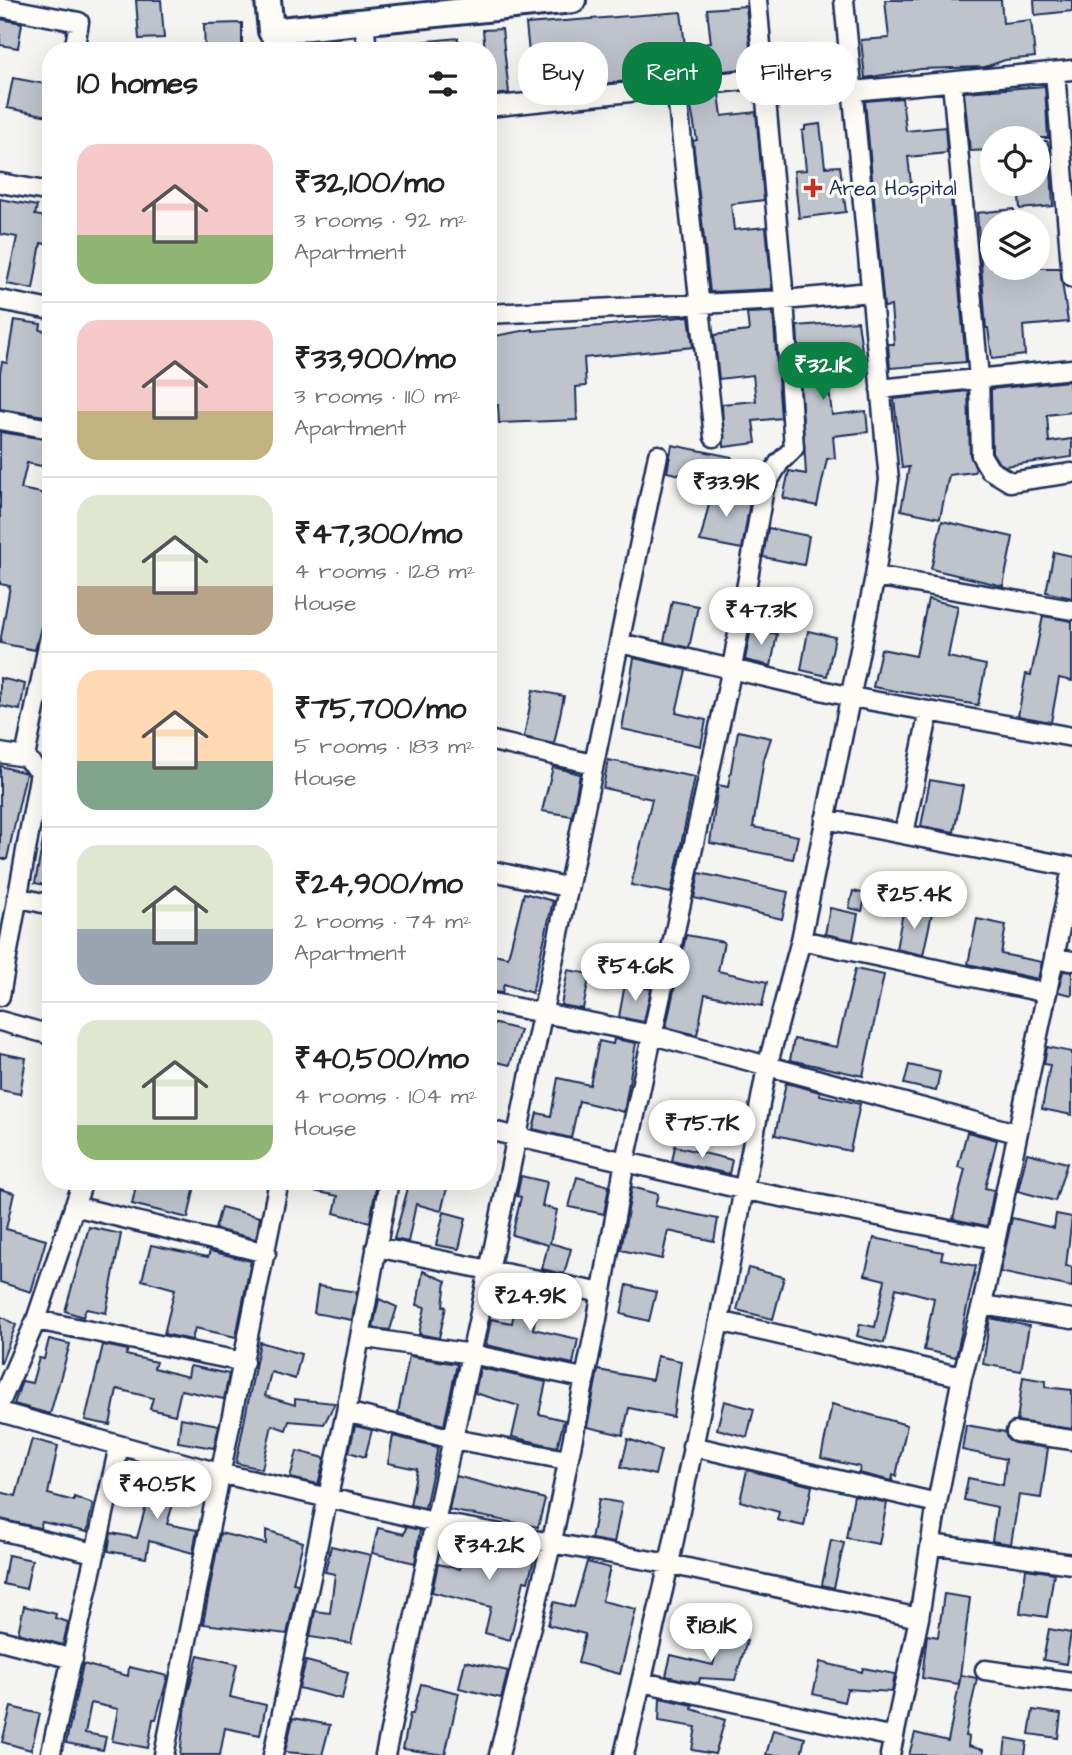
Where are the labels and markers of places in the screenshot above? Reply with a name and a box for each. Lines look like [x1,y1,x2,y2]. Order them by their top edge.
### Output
place label: Area Hospital [829,174,957,204]
marker: Area Hospital [803,178,823,198]
pin: ₹32.1K [766,342,880,402]
pin: ₹33.9K [669,460,783,519]
pin: ₹47.3K [704,588,818,647]
pin: ₹25.4K [857,872,971,931]
pin: ₹54.6K [578,944,692,1003]
pin: ₹75.7K [645,1100,759,1160]
pin: ₹24.9K [473,1274,587,1333]
pin: ₹40.5K [100,1462,214,1521]
pin: ₹34.2K [432,1522,546,1582]
pin: ₹18.1K [654,1604,768,1663]

